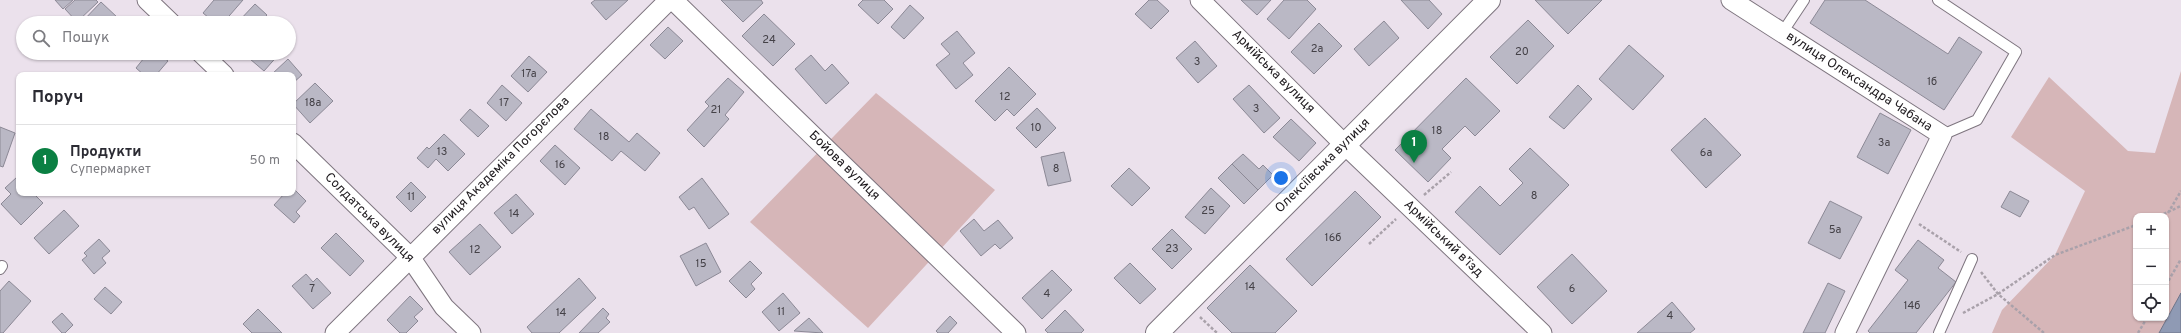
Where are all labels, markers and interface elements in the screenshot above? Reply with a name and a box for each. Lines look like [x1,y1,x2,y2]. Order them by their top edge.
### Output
search box [16,16,296,60]
icon: search [30,27,52,49]
street label: Армійська вулиця [1228,27,1318,117]
text: Пошук [62,29,110,48]
street label: вулиця Олександра Чабана [1783,29,1935,135]
house number: 24 [762,33,776,47]
house number: 2а [1311,42,1323,56]
house number: 20 [1515,45,1529,59]
house number: 3 [1194,55,1200,69]
house number: 17а [521,67,537,81]
house number: 1б [1927,75,1937,89]
text: Поруч [32,87,84,109]
house number: 12 [1000,90,1010,104]
street label: вулиця Академіка Погорєлова [429,94,573,238]
house number: 18а [305,96,322,110]
house number: 17 [499,96,509,110]
house number: 3 [1253,102,1259,116]
house number: 21 [711,103,721,117]
street label: Олексіївська вулиця [1272,115,1374,217]
house number: 10 [1030,121,1042,135]
house number: 18 [1432,124,1442,138]
street label: Бойова вулиця [805,128,883,204]
house number: 18 [599,130,609,144]
pin: 1 [1401,130,1427,163]
house number: 3а [1878,136,1890,150]
text: Продукти [70,143,141,162]
house number: 13 [437,145,447,159]
house number: 6а [1700,146,1712,160]
text: 1 [42,153,48,169]
text: 50 m [250,153,280,169]
house number: 16 [555,158,565,172]
text: Супермаркет [70,162,151,178]
house number: 8 [1053,162,1059,176]
your location [1271,168,1291,188]
street label: Солдатська вулиця [321,170,417,266]
house number: 8 [1531,189,1537,203]
house number: 11 [407,190,415,204]
street label: Армійський в’їзд [1400,197,1486,281]
house number: 25 [1201,204,1215,218]
house number: 14 [509,207,520,221]
map controls [2133,213,2169,321]
button: + [2133,213,2169,249]
house number: 5а [1829,223,1842,237]
house number: 16б [1325,231,1341,245]
house number: 23 [1165,242,1179,256]
house number: 12 [470,243,480,257]
button: − [2133,249,2169,285]
house number: 15 [696,257,707,271]
house number: 14 [1245,280,1256,294]
house number: 7 [309,282,315,296]
house number: 6 [1569,282,1575,296]
button: locate [2133,285,2169,321]
house number: 4 [1044,287,1051,301]
house number: 14б [1904,299,1920,313]
house number: 11 [777,305,785,319]
house number: 14 [556,306,567,320]
house number: 4 [1667,309,1674,323]

